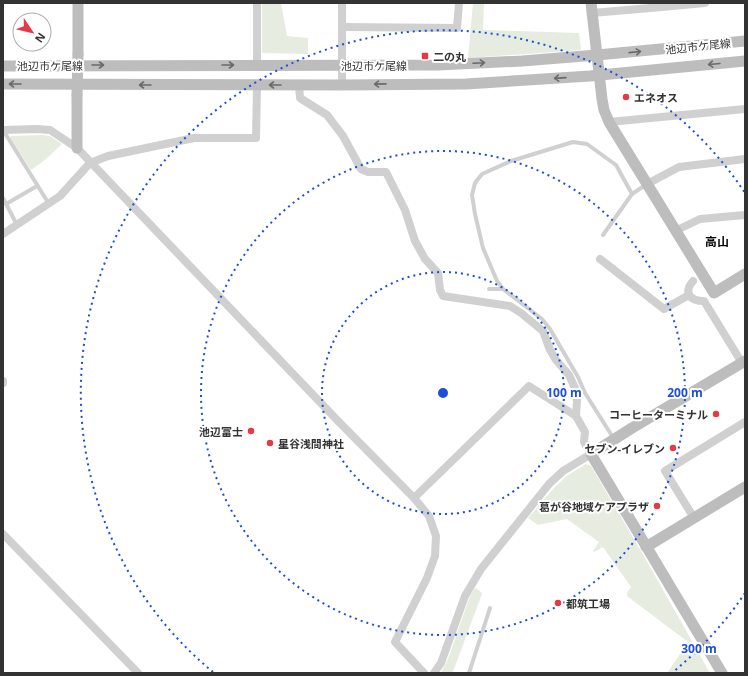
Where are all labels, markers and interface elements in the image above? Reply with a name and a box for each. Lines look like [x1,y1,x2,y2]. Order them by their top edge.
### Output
north arrow [12,12,52,52]
text: N [32,30,49,46]
street label: 池辺市ケ尾線 [664,35,732,57]
one-way arrow [628,48,641,55]
place label: 二の丸 [433,49,466,64]
marker: 二の丸 [420,51,430,61]
street label: 池辺市ケ尾線 [17,58,83,73]
street label: 池辺市ケ尾線 [341,58,407,73]
one-way arrow [472,59,485,67]
one-way arrow [708,60,721,67]
one-way arrow [91,61,104,69]
one-way arrow [221,61,234,69]
one-way arrow [554,75,567,82]
one-way arrow [9,80,22,88]
one-way arrow [374,80,387,88]
one-way arrow [139,81,152,89]
one-way arrow [269,81,282,89]
place label: エネオス [634,90,678,105]
marker: エネオス [621,92,631,102]
district label: 高山 [705,233,729,250]
text: 100 m [546,384,582,401]
text: 200 m [667,384,703,401]
centre of rings [436,386,450,400]
place label: コーヒーターミナル [609,407,708,422]
marker: コーヒーターミナル [711,409,721,419]
place label: 池辺富士 [199,424,243,439]
marker: 池辺富士 [246,426,256,436]
place label: 星谷浅間神社 [278,436,344,451]
marker: 星谷浅間神社 [265,438,275,448]
place label: セブン-イレブン [584,441,665,456]
marker: セブン-イレブン [668,443,678,453]
place label: 葛が谷地域ケアプラザ [539,499,649,514]
marker: 葛が谷地域ケアプラザ [652,501,662,511]
place label: 都筑工場 [566,596,610,611]
marker: 都筑工場 [553,598,563,608]
text: 300 m [681,640,717,657]

